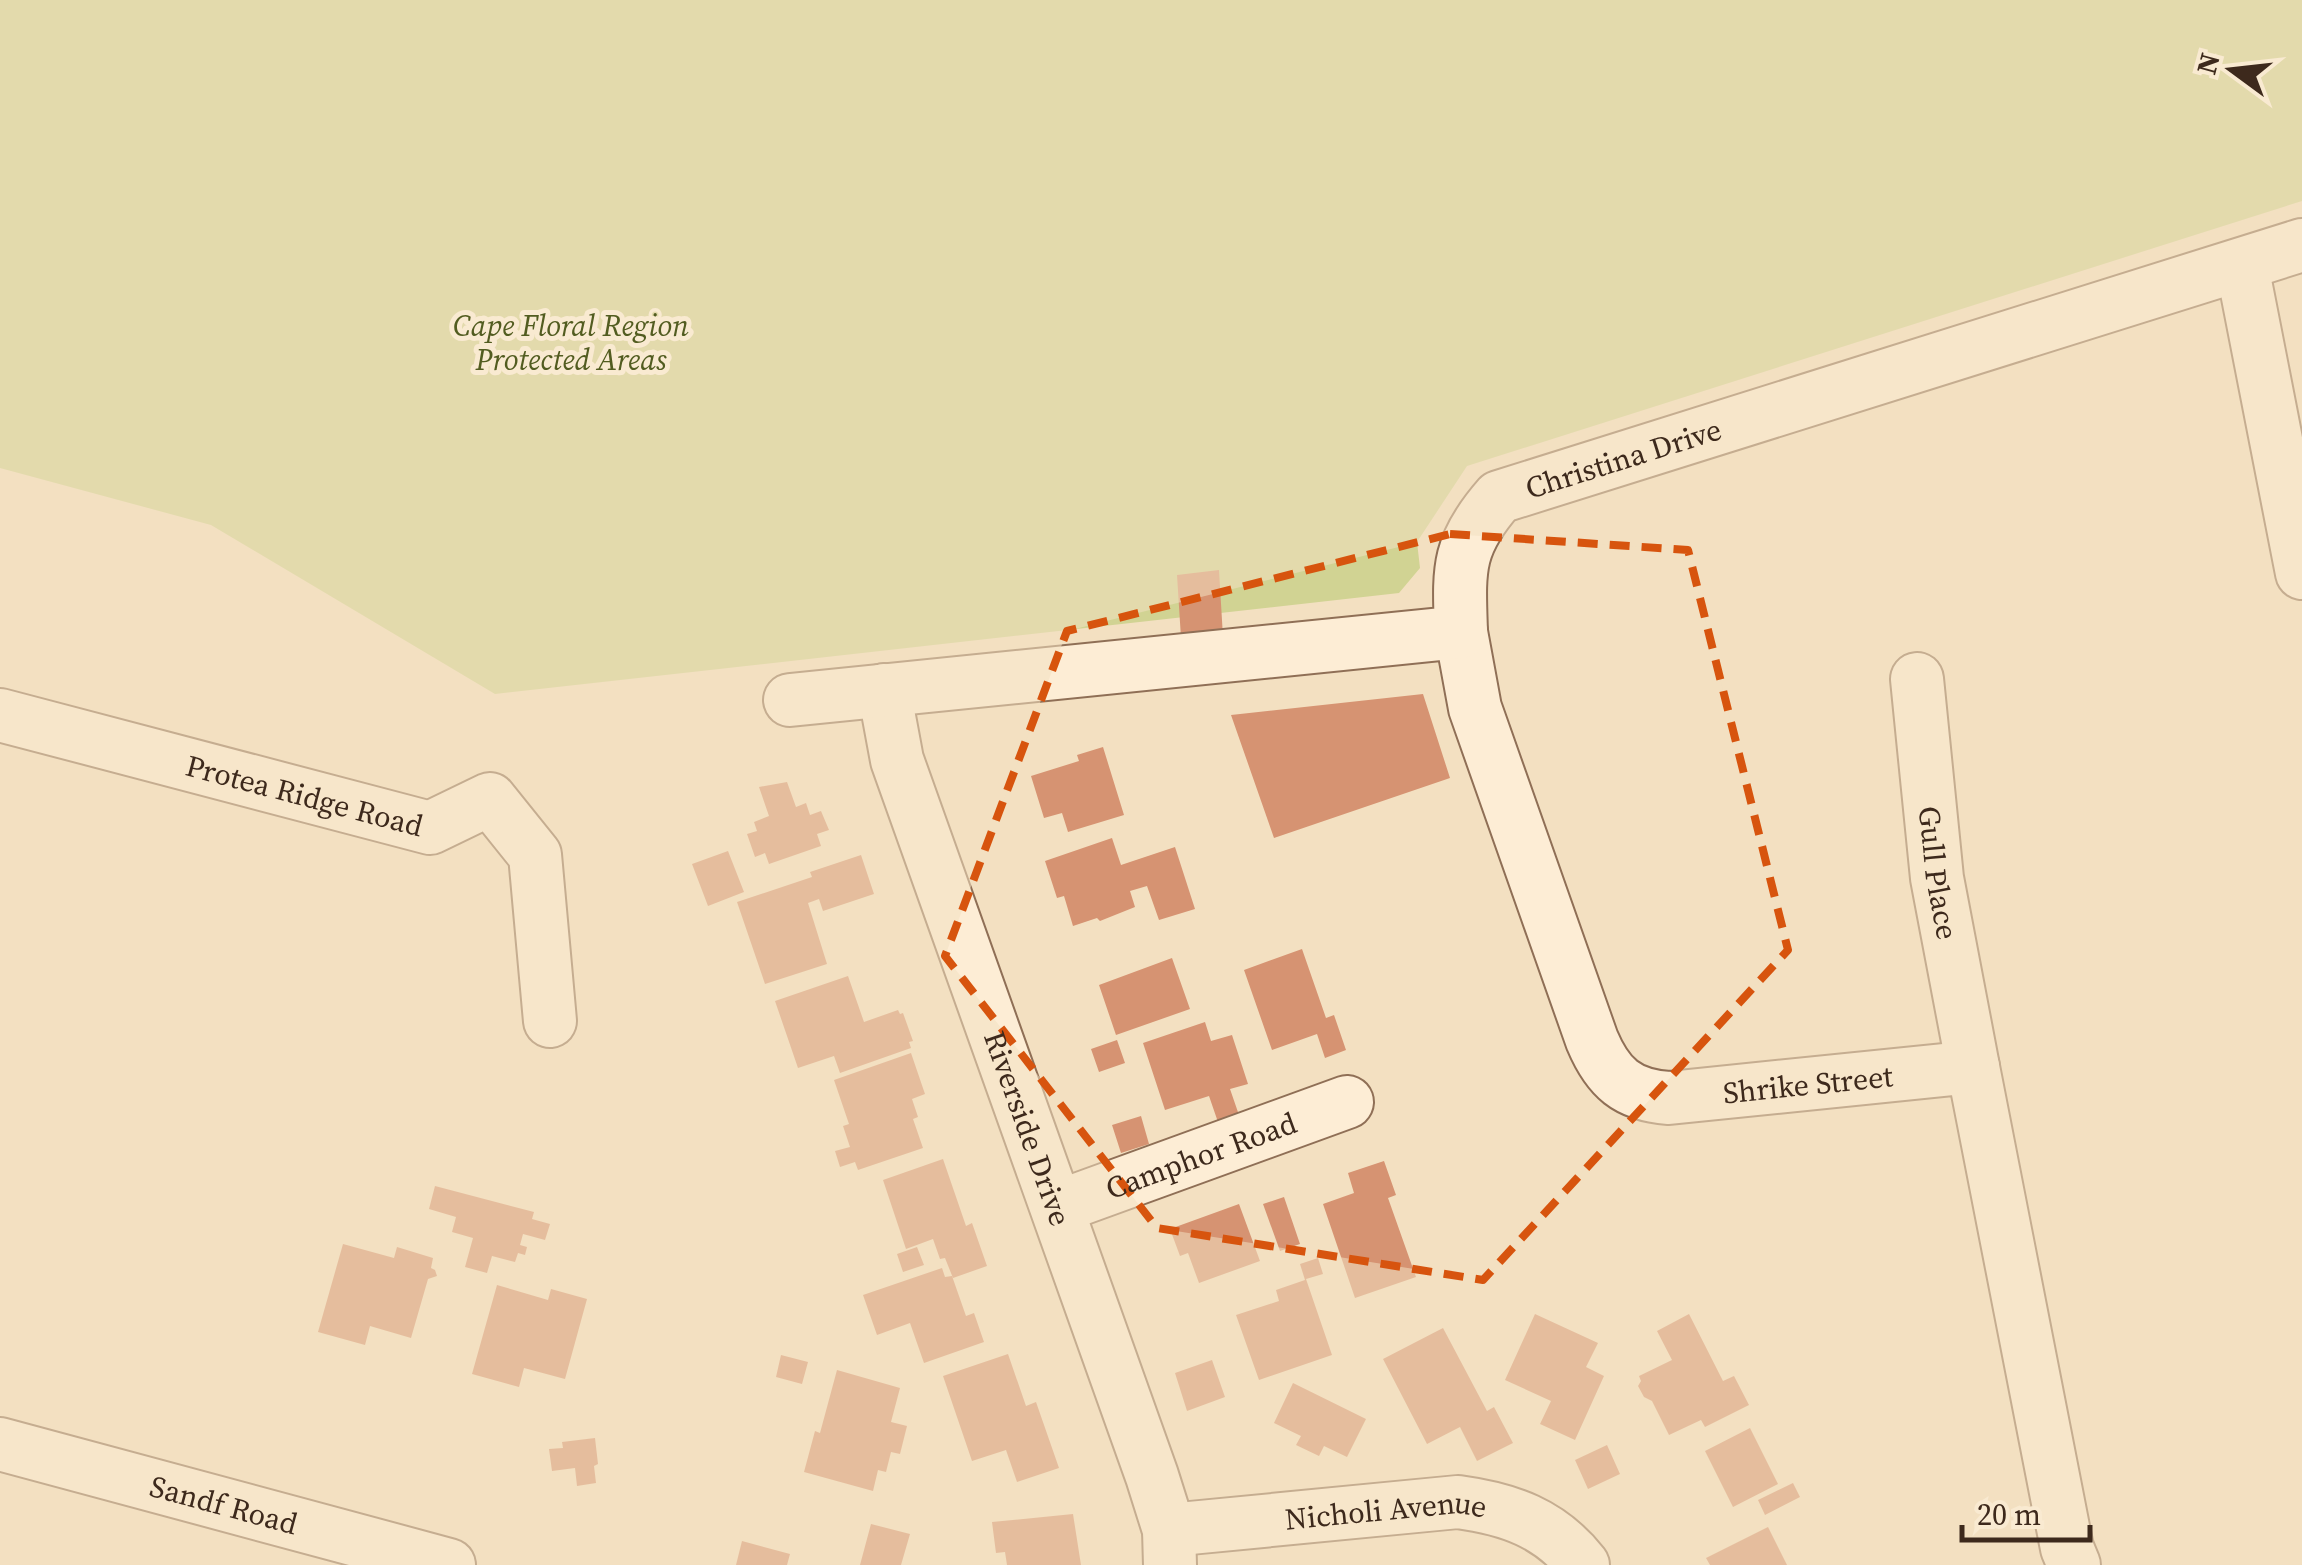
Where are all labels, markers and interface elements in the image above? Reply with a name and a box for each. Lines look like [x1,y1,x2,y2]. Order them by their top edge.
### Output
north arrow [2182,20,2282,120]
text: N [2187,49,2229,78]
park label: Cape Floral Region Protected Areas [453,305,689,380]
street label: Christina Drive [1520,408,1726,508]
street label: Protea Ridge Road [182,744,428,846]
street label: Gull Place [1909,804,1969,943]
street label: Riverside Drive [975,1025,1082,1231]
street label: Shrike Street [1721,1055,1895,1113]
street label: Camphor Road [1100,1102,1302,1209]
street label: Sandf Road [146,1465,302,1544]
scale bar [1962,1480,2090,1542]
street label: Nicholi Avenue [1283,1481,1491,1539]
text: 20 m [1977,1494,2041,1535]

